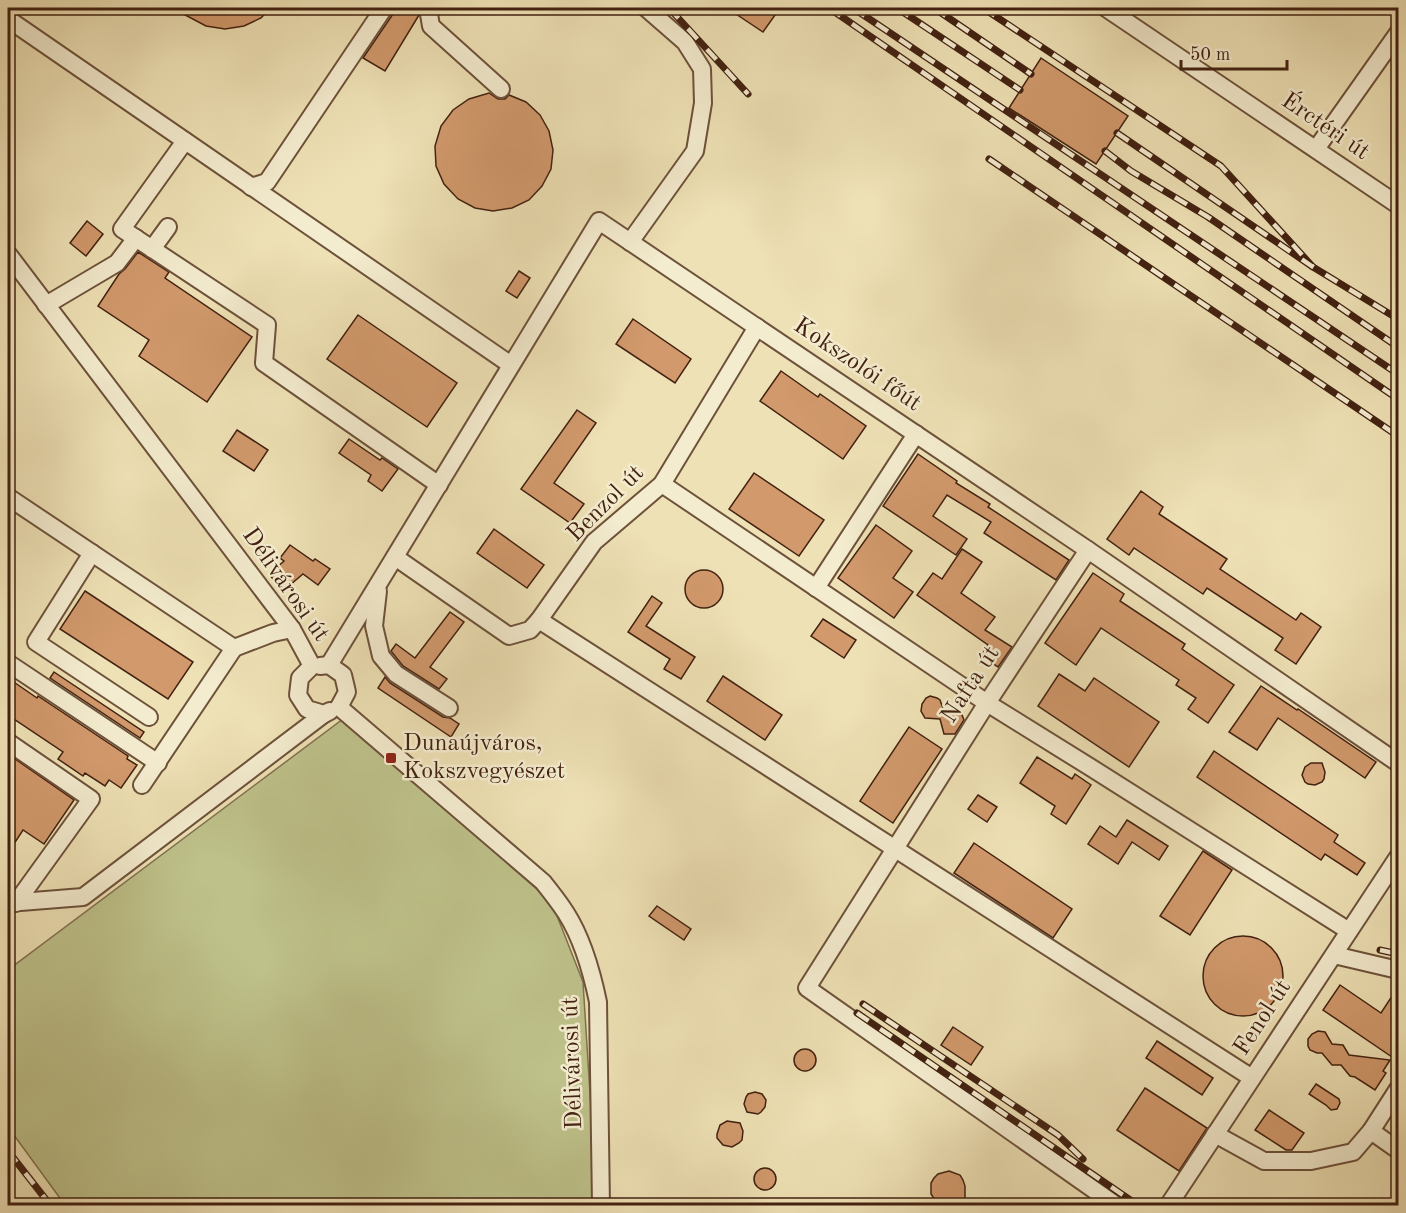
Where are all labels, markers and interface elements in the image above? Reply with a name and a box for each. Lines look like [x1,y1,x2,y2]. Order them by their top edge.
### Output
scale bar [1181,33,1288,71]
text: 50 m [1190,46,1230,64]
street label: Érctéri út [1277,86,1376,165]
street label: Kokszolói főút [789,314,925,416]
street label: Benzol út [563,461,649,547]
street label: Délivárosi út [237,524,333,646]
street label: Nafta út [937,642,1005,728]
place label: Dunaújváros, Kokszvegyészet [403,732,565,784]
marker: Dunaújváros, Kokszvegyészet [384,751,398,765]
street label: Fenol út [1230,976,1296,1060]
street label: Délivárosi út [559,996,587,1130]

